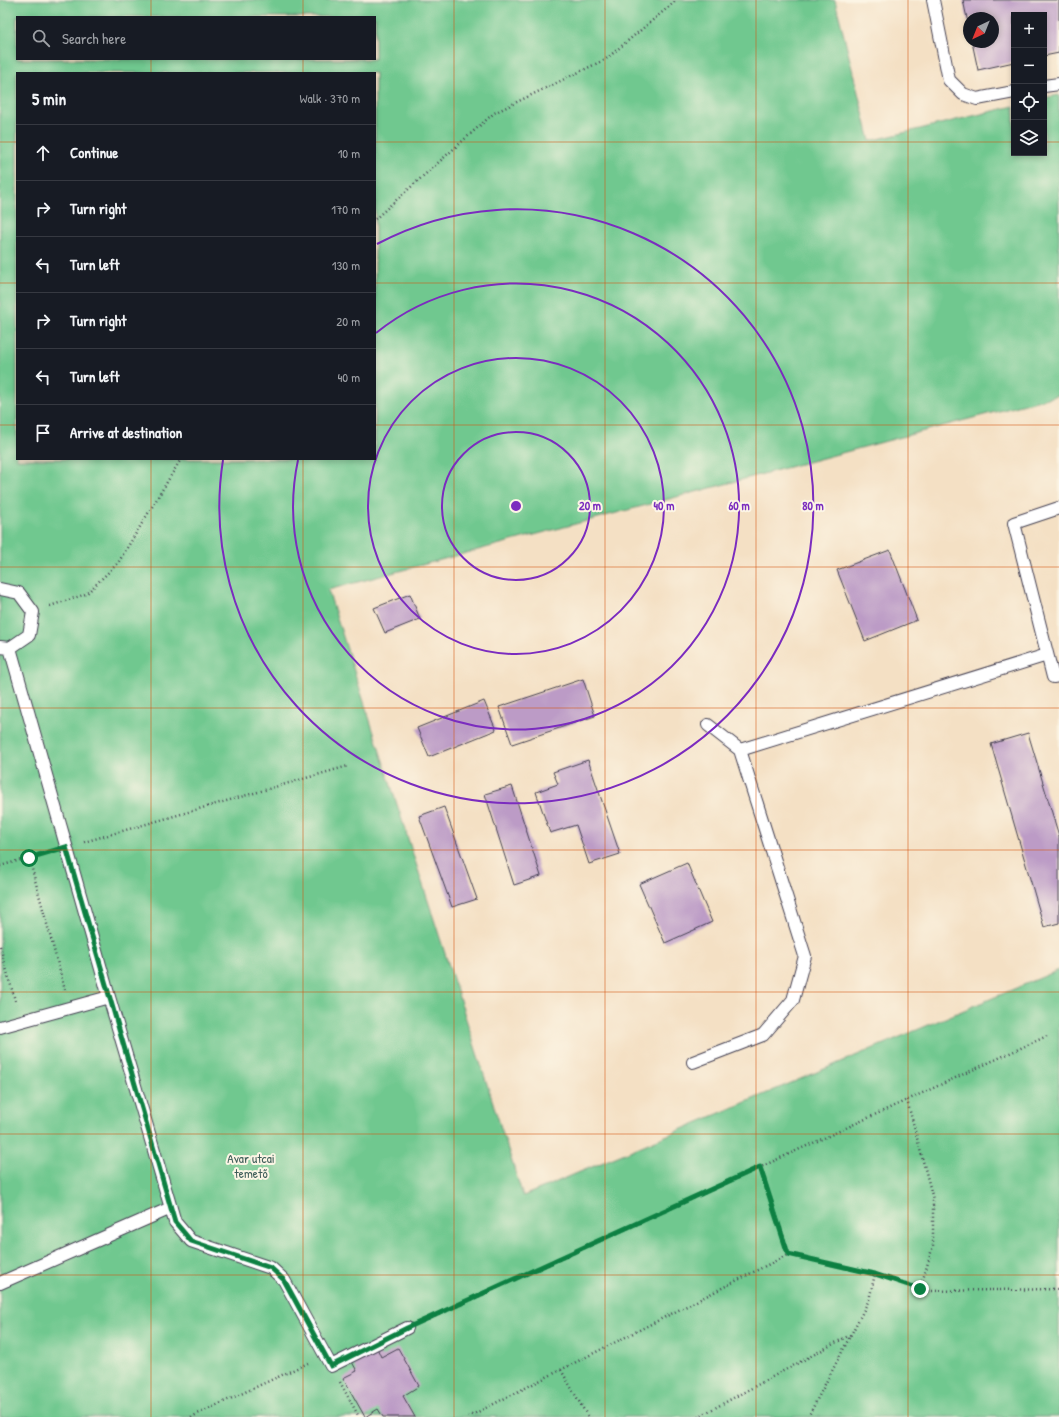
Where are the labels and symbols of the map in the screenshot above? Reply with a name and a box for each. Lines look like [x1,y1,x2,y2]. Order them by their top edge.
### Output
north arrow [963,12,999,48]
text: 20 m [579,497,601,514]
text: 40 m [654,497,674,514]
text: 60 m [728,497,750,514]
text: 80 m [802,497,824,514]
centre of rings [509,499,523,513]
route start [20,849,38,867]
park label: Avar utcai temető [227,1149,275,1182]
route end [911,1280,929,1298]

